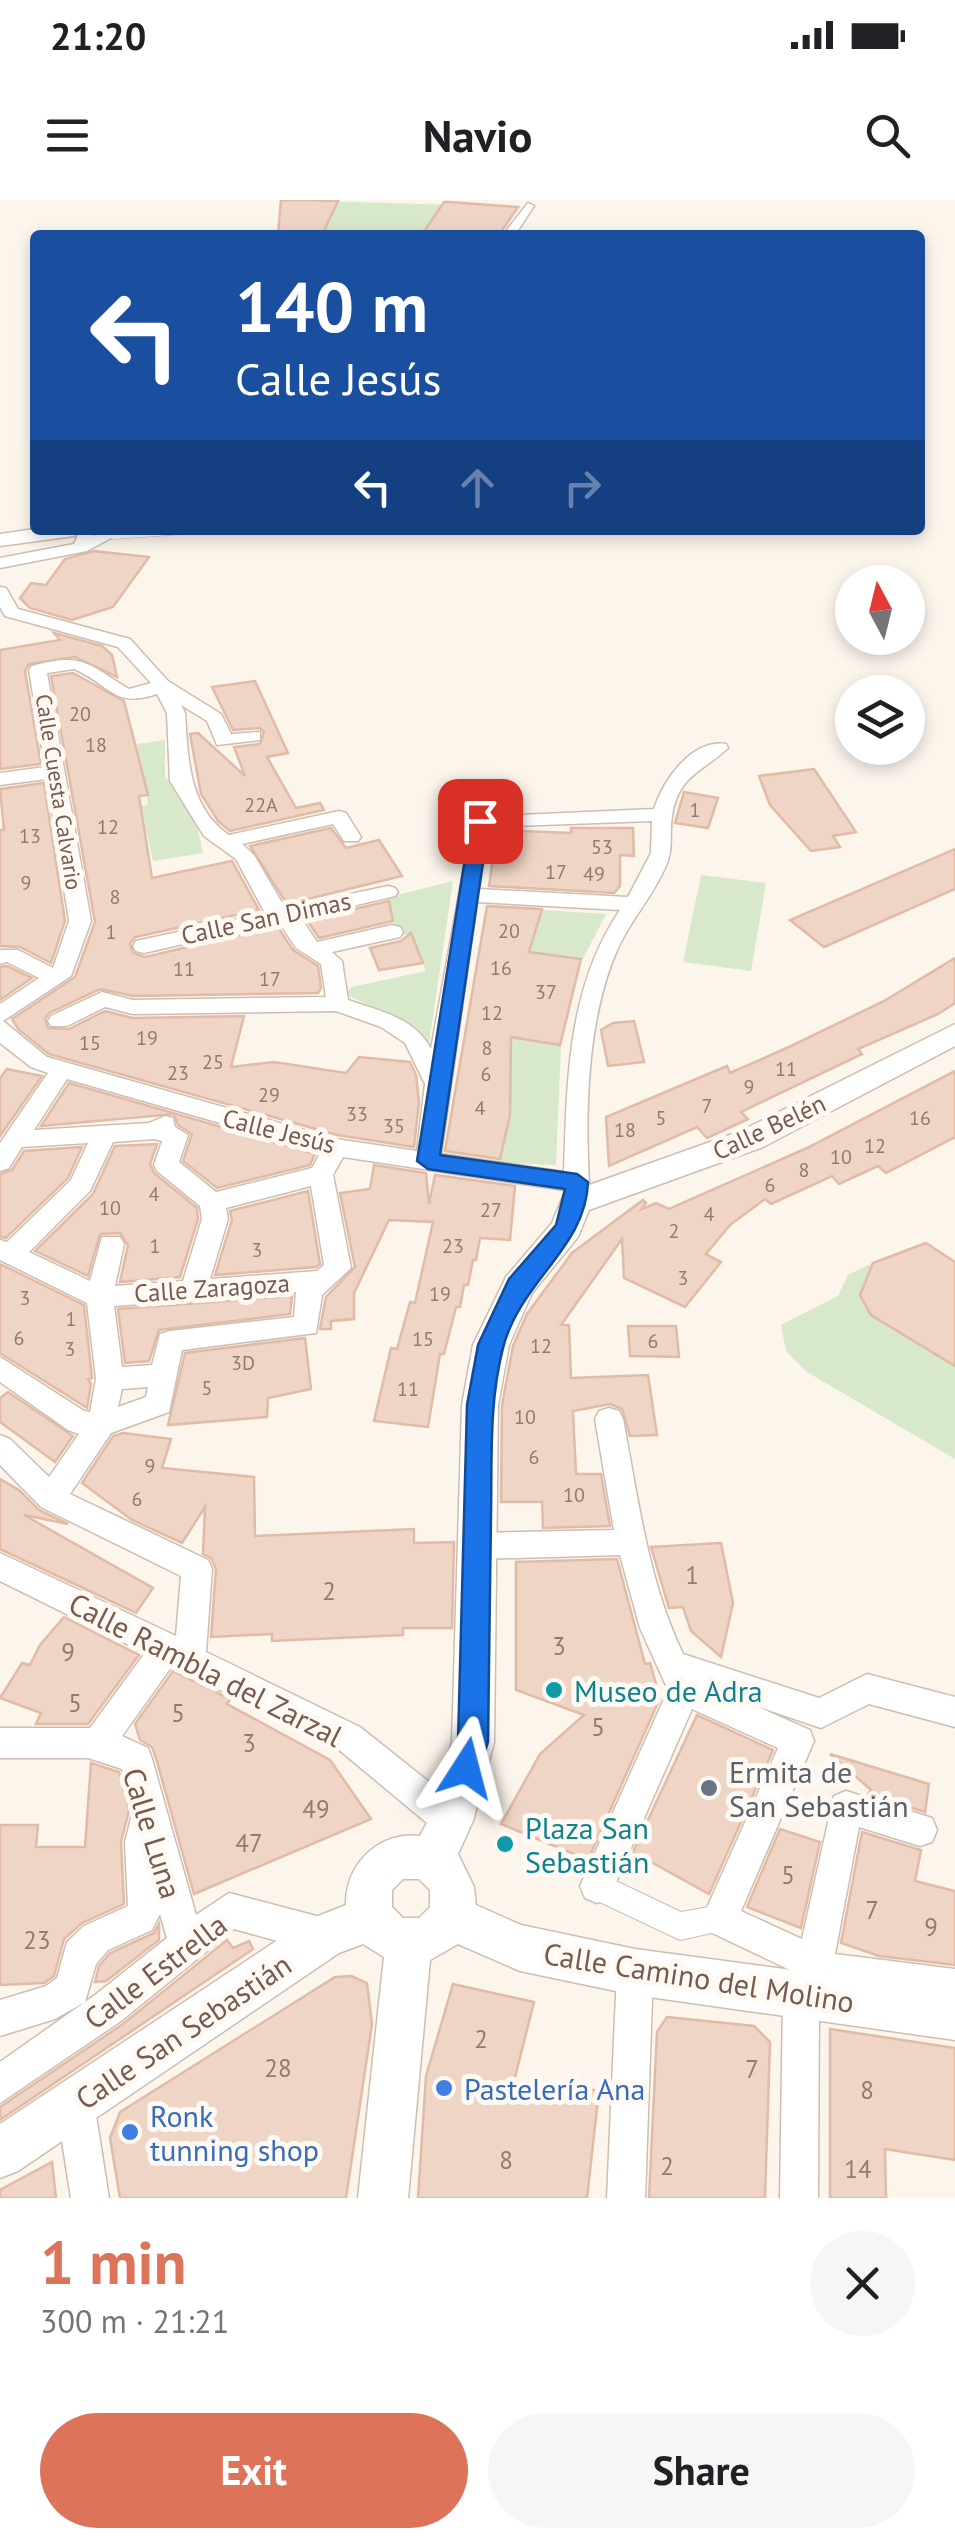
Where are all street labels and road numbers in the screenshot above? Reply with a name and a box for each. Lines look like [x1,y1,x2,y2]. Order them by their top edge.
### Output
street label: Calle Cuesta Calvario [30,692,88,892]
street label: Calle San Dimas [178,884,354,952]
street label: Calle Belén [707,1087,831,1167]
street label: Calle Jesús [219,1102,339,1160]
street label: Calle Zaragoza [133,1267,291,1309]
street label: Calle Rambla del Zarzal [63,1583,350,1755]
street label: Calle Luna [115,1763,191,1903]
street label: Calle Estrella [76,1905,234,2037]
street label: Calle Camino del Molino [541,1933,857,2021]
street label: Calle San Sebastián [68,1944,298,2118]

